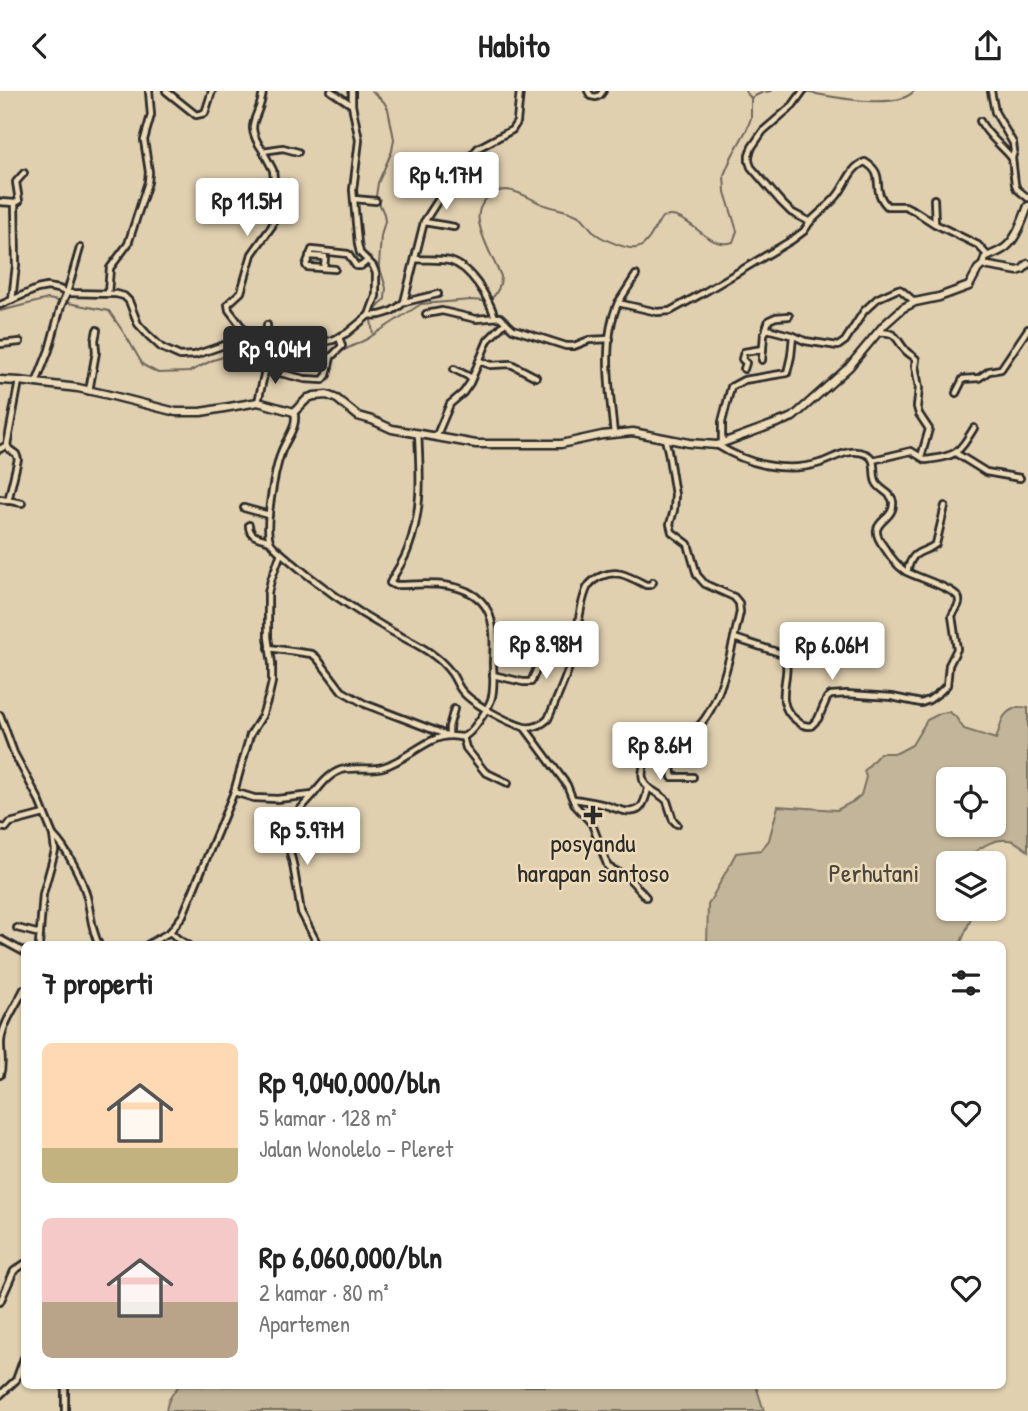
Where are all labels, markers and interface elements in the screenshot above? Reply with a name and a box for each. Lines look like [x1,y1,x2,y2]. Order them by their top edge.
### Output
text: Habito [478,24,550,67]
icon: back [21,27,59,65]
icon: share [969,27,1007,65]
pin: Rp 4.17M [374,152,518,212]
text: Rp 4.17M [410,159,482,190]
pin: Rp 11.5M [175,179,319,238]
text: Rp 11.5M [212,185,282,216]
pin: Rp 9.04M [203,327,347,386]
text: Rp 9.04M [239,333,311,364]
pin: Rp 8.98M [474,621,618,681]
pin: Rp 6.06M [760,623,904,682]
text: Rp 8.98M [510,628,582,659]
text: Rp 6.06M [796,629,868,660]
pin: Rp 8.6M [595,723,725,782]
text: Rp 8.6M [628,729,692,760]
map controls [936,767,1006,921]
button: locate [936,767,1006,837]
marker: posyandu harapan santoso [583,805,603,825]
pin: Rp 5.97M [235,807,379,867]
text: Rp 5.97M [270,814,344,845]
place label: posyandu harapan santoso [517,825,669,890]
button: layers [936,851,1006,921]
park label: Perhutani [829,855,919,890]
text: 7 properti [42,963,154,1003]
icon: filters [947,964,985,1002]
text: Rp 9,040,000/bln [259,1062,441,1102]
icon: home [98,1071,182,1155]
icon: heart [947,1094,985,1132]
text: 5 kamar · 128 m² [259,1102,397,1133]
text: Jalan Wonolelo - Pleret [259,1133,453,1164]
text: Rp 6,060,000/bln [259,1237,442,1277]
icon: home [98,1246,182,1330]
icon: heart [947,1269,985,1307]
text: 2 kamar · 80 m² [259,1277,389,1308]
text: Apartemen [259,1308,350,1339]

